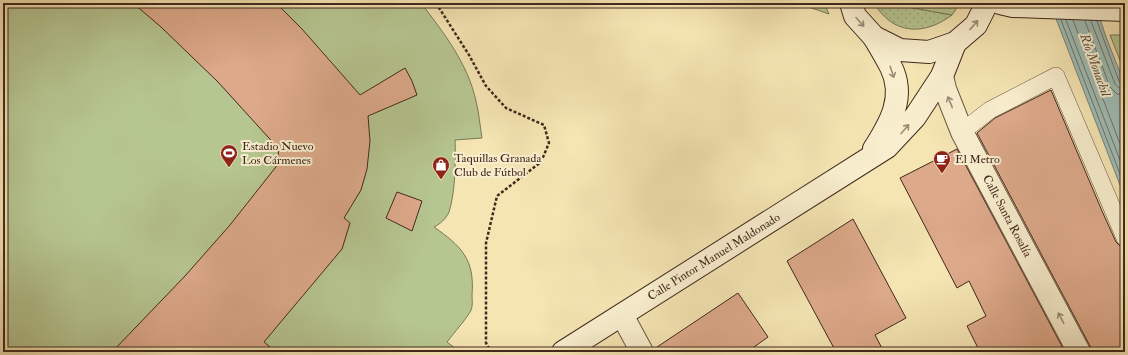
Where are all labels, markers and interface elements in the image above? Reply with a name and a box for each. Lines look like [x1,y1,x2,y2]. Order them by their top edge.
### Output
one-way arrow [856,16,865,27]
one-way arrow [969,20,978,30]
water label: Río Monachil [1076,30,1114,99]
one-way arrow [889,65,896,78]
one-way arrow [946,97,953,109]
one-way arrow [900,124,909,134]
place label: Estadio Nuevo Los Cármenes [242,139,314,168]
sports icon: Estadio Nuevo Los Cármenes [219,143,239,168]
cafe icon: El Metro [932,149,952,174]
place label: Taquillas Granada Club de Fútbol [454,151,542,180]
place label: El Metro [955,152,1000,167]
shop icon: Taquillas Granada Club de Fútbol [431,155,451,180]
street label: Calle Santa Rosalía [979,172,1035,261]
street label: Calle Pintor Manuel Maldonado [645,210,783,304]
one-way arrow [1056,312,1064,324]

